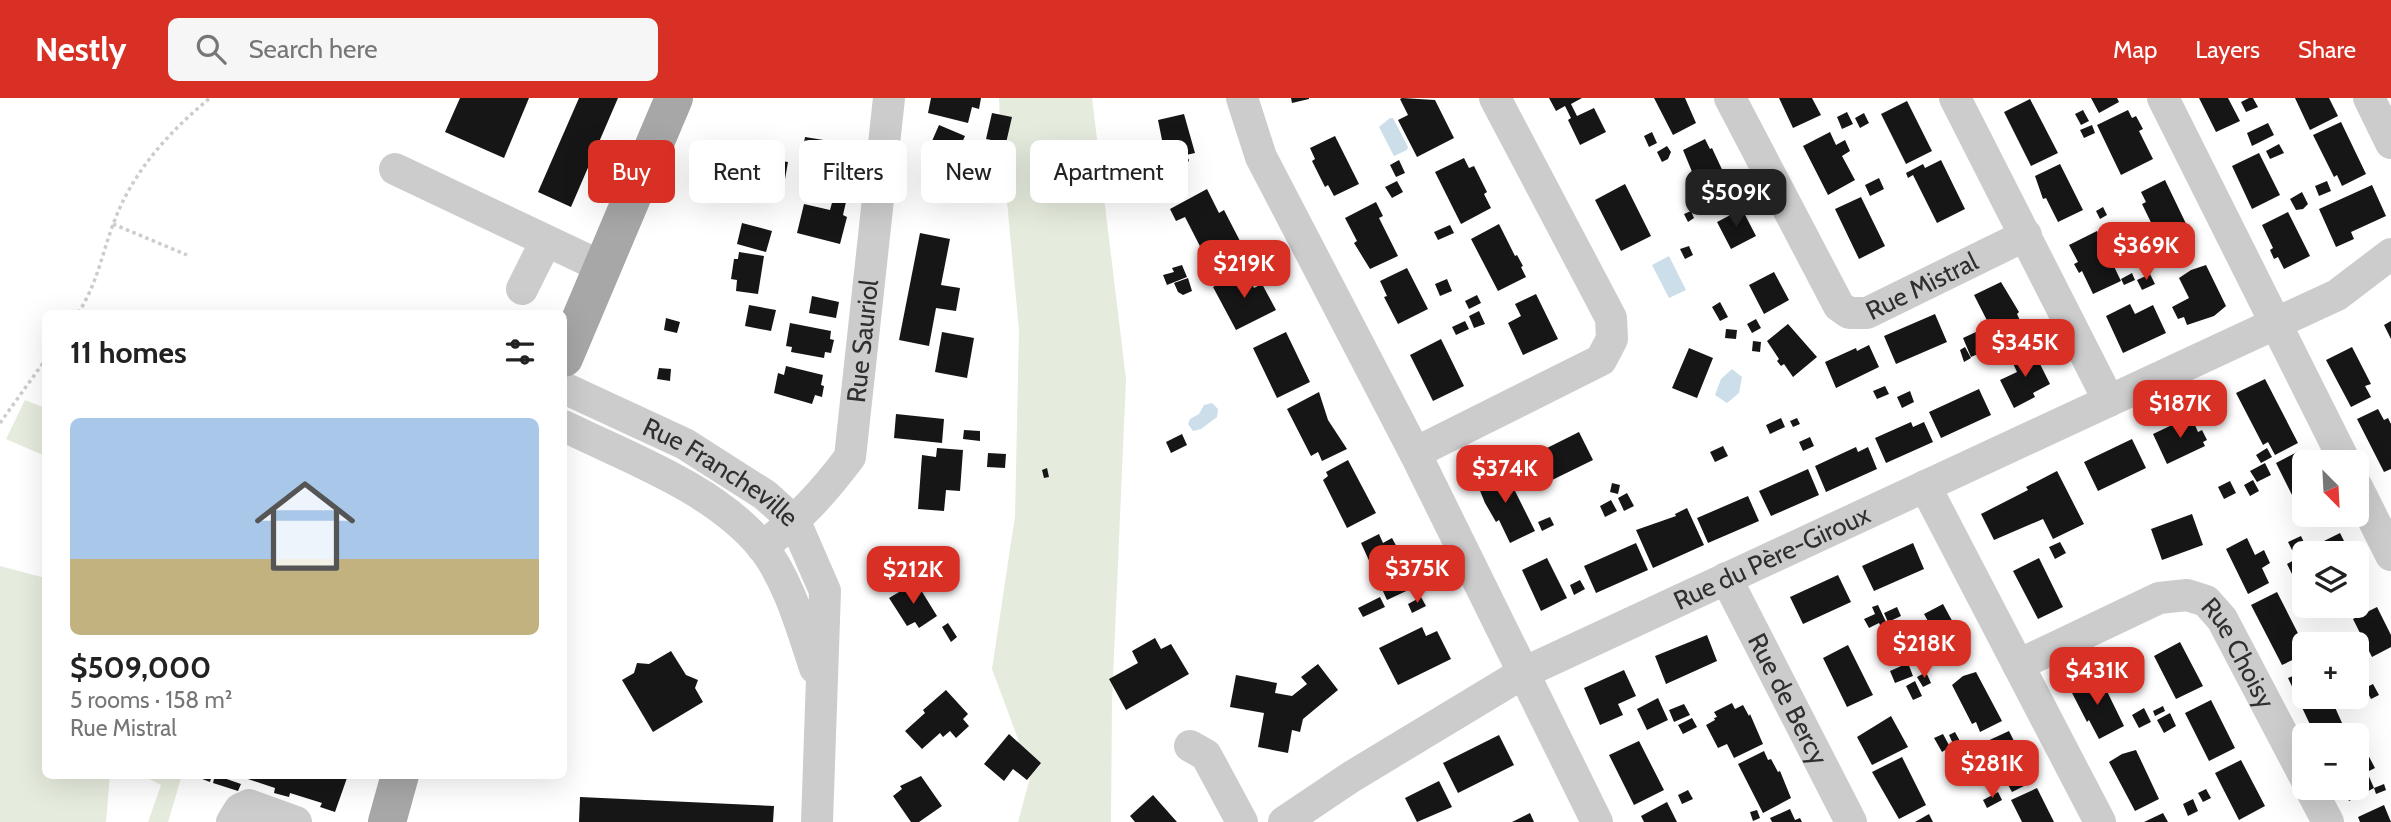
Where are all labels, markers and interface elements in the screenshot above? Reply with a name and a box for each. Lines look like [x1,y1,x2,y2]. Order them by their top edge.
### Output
search box [168,18,658,81]
text: Nestly [35,29,126,69]
icon: search [192,30,230,68]
text: Search here [248,33,378,65]
text: Map [2113,35,2157,64]
text: Layers [2195,35,2260,64]
text: Share [2298,35,2356,64]
chip: Buy [588,140,675,203]
chip: Rent [689,140,785,203]
chip: Filters [799,140,907,203]
chip: New [921,140,1016,203]
chip: Apartment [1030,140,1188,203]
pin: $509K [1687,170,1785,229]
text: $509K [1701,178,1771,206]
pin: $369K [2097,222,2195,282]
text: $369K [2113,231,2179,259]
pin: $219K [1195,240,1293,300]
street label: Rue Mistral [1860,245,1983,327]
text: $219K [1213,249,1275,277]
street label: Rue Sauriol [840,278,885,404]
pin: $345K [1976,320,2074,379]
text: $345K [1992,328,2058,356]
icon: filters [501,333,539,371]
text: 11 homes [70,334,187,371]
pin: $187K [2131,380,2229,440]
text: $187K [2149,389,2211,417]
street label: Rue Francheville [638,411,805,533]
pin: $374K [1456,446,1554,505]
north arrow [2292,450,2370,527]
map controls [2292,450,2369,800]
text: $374K [1472,454,1538,482]
icon: home [242,463,368,589]
street label: Rue du Père-Giroux [1668,498,1876,617]
button: layers [2292,541,2369,618]
pin: $212K [864,546,962,606]
pin: $375K [1368,546,1466,605]
text: $375K [1385,554,1449,582]
text: $212K [883,555,943,583]
street label: Rue Choisy [2195,591,2282,714]
pin: $218K [1875,620,1973,680]
street label: Rue de Bercy [1741,628,1835,770]
text: $218K [1893,629,1955,657]
button: + [2292,632,2369,709]
pin: $431K [2048,648,2146,707]
text: $509,000 [70,649,211,686]
text: $431K [2066,656,2128,684]
text: 5 rooms · 158 m² [70,686,232,714]
text: Rue Mistral [70,714,177,742]
button: − [2292,723,2369,800]
pin: $281K [1943,740,2041,800]
text: $281K [1961,749,2023,777]

